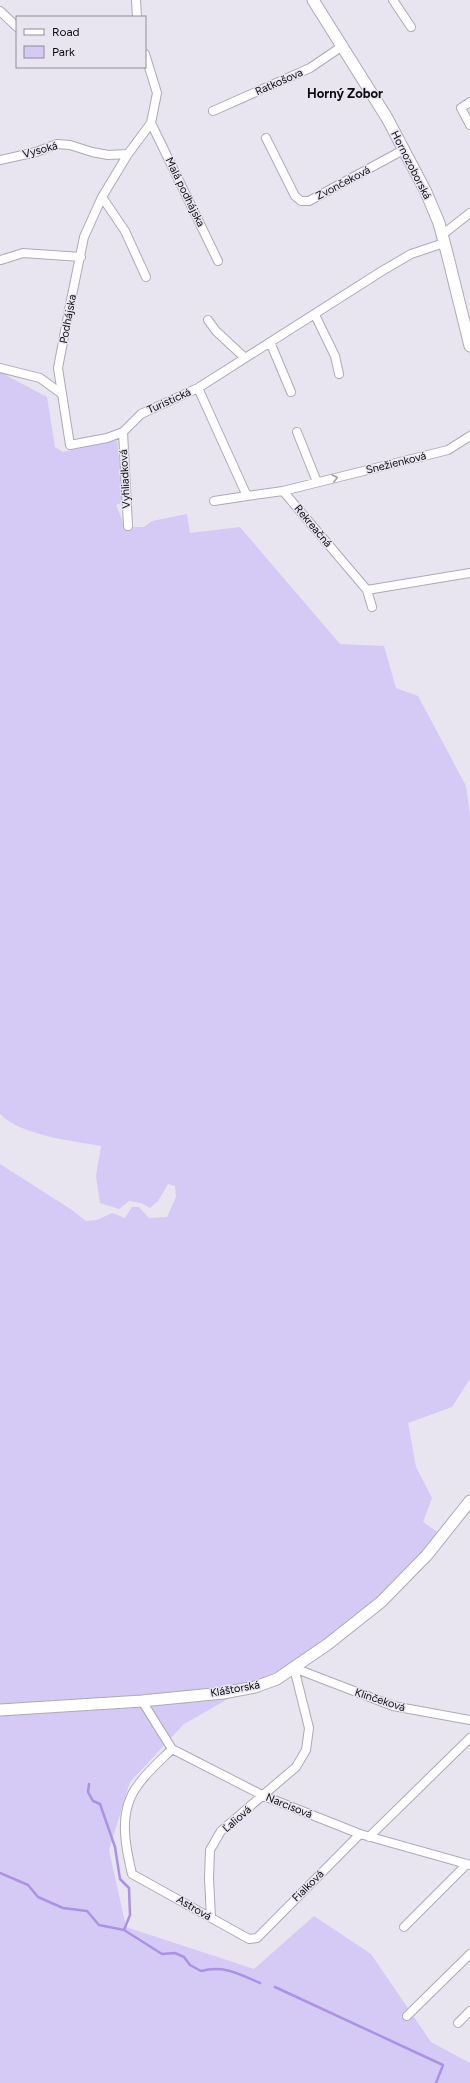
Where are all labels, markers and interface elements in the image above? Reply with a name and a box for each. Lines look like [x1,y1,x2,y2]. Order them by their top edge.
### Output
legend [16,16,146,68]
text: Road [52,25,80,39]
text: Park [52,45,75,59]
street label: Ratkošova [253,66,305,98]
district label: Horný Zobor [307,86,383,101]
street label: Hornozoborská [388,129,434,201]
street label: Vysoká [21,139,59,161]
street label: Malá podhájska [163,155,207,229]
street label: Zvončeková [314,163,372,203]
street label: Podhájska [57,293,79,345]
street label: Turistická [145,386,193,416]
street label: Vyhliadková [117,449,133,509]
street label: Snežienková [365,449,427,477]
one-way arrow [331,474,338,483]
street label: Rekreačná [292,502,334,550]
street label: Kláštorská [209,1678,261,1700]
street label: Klinčeková [353,1686,407,1714]
street label: Narcisová [264,1791,314,1821]
street label: Ľaliová [220,1803,254,1835]
street label: Fialková [290,1868,326,1904]
street label: Astrová [174,1893,214,1923]

